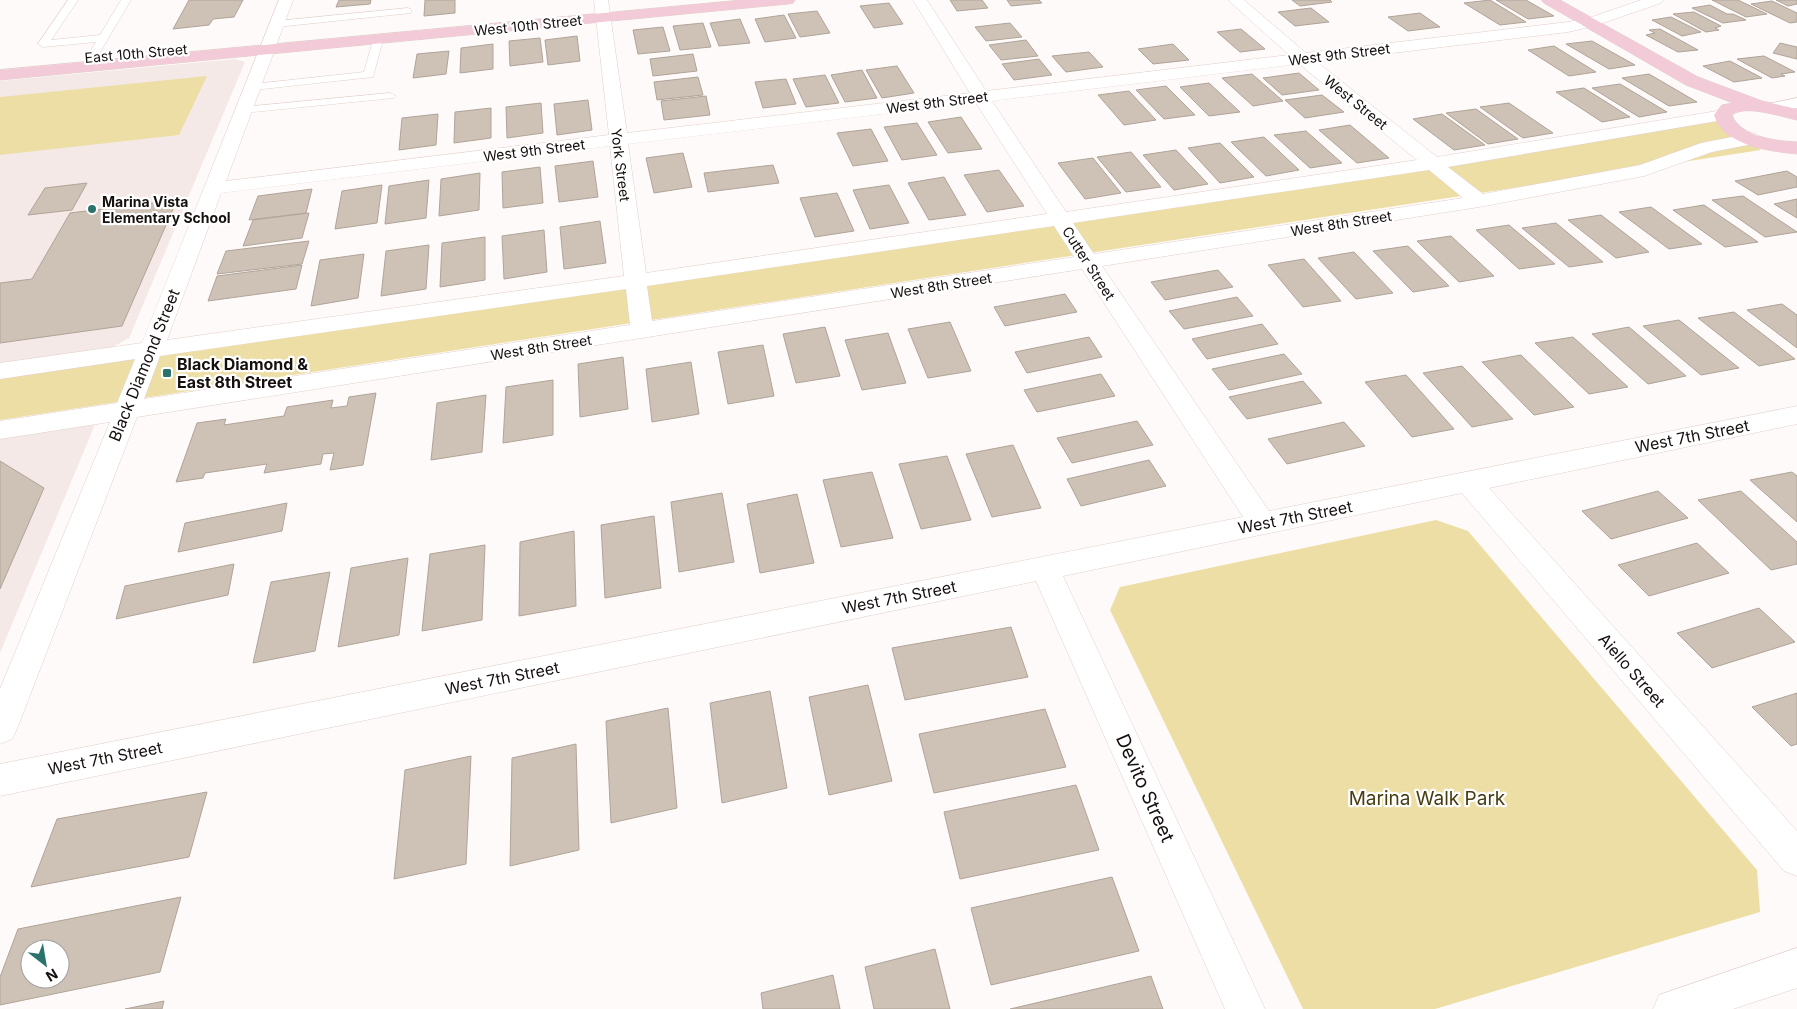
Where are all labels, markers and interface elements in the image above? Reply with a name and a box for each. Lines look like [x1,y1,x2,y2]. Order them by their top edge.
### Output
street label: West 10th Street [473,11,583,39]
street label: West 9th Street [1287,39,1391,69]
street label: East 10th Street [84,40,189,66]
street label: West Street [1321,71,1391,133]
street label: West 9th Street [885,87,989,117]
street label: York Street [608,128,634,203]
street label: West 9th Street [482,135,586,165]
place label: Marina Vista Elementary School [102,193,231,226]
marker: Marina Vista Elementary School [86,203,98,215]
street label: West 8th Street [1289,207,1393,239]
street label: Cutter Street [1059,223,1119,303]
street label: West 8th Street [889,269,993,301]
street label: Black Diamond Street [104,286,184,444]
street label: West 8th Street [489,331,593,363]
place label: Black Diamond & East 8th Street [177,354,308,392]
marker: Black Diamond & East 8th Street [161,367,173,379]
street label: West 7th Street [1633,415,1751,457]
street label: West 7th Street [1236,496,1354,538]
street label: West 7th Street [840,576,958,618]
street label: Aiello Street [1594,629,1670,711]
street label: West 7th Street [443,657,561,699]
street label: Devito Street [1111,730,1179,846]
street label: West 7th Street [46,737,164,779]
park label: Marina Walk Park [1349,787,1506,810]
north arrow [20,939,70,989]
text: N [43,966,61,986]

